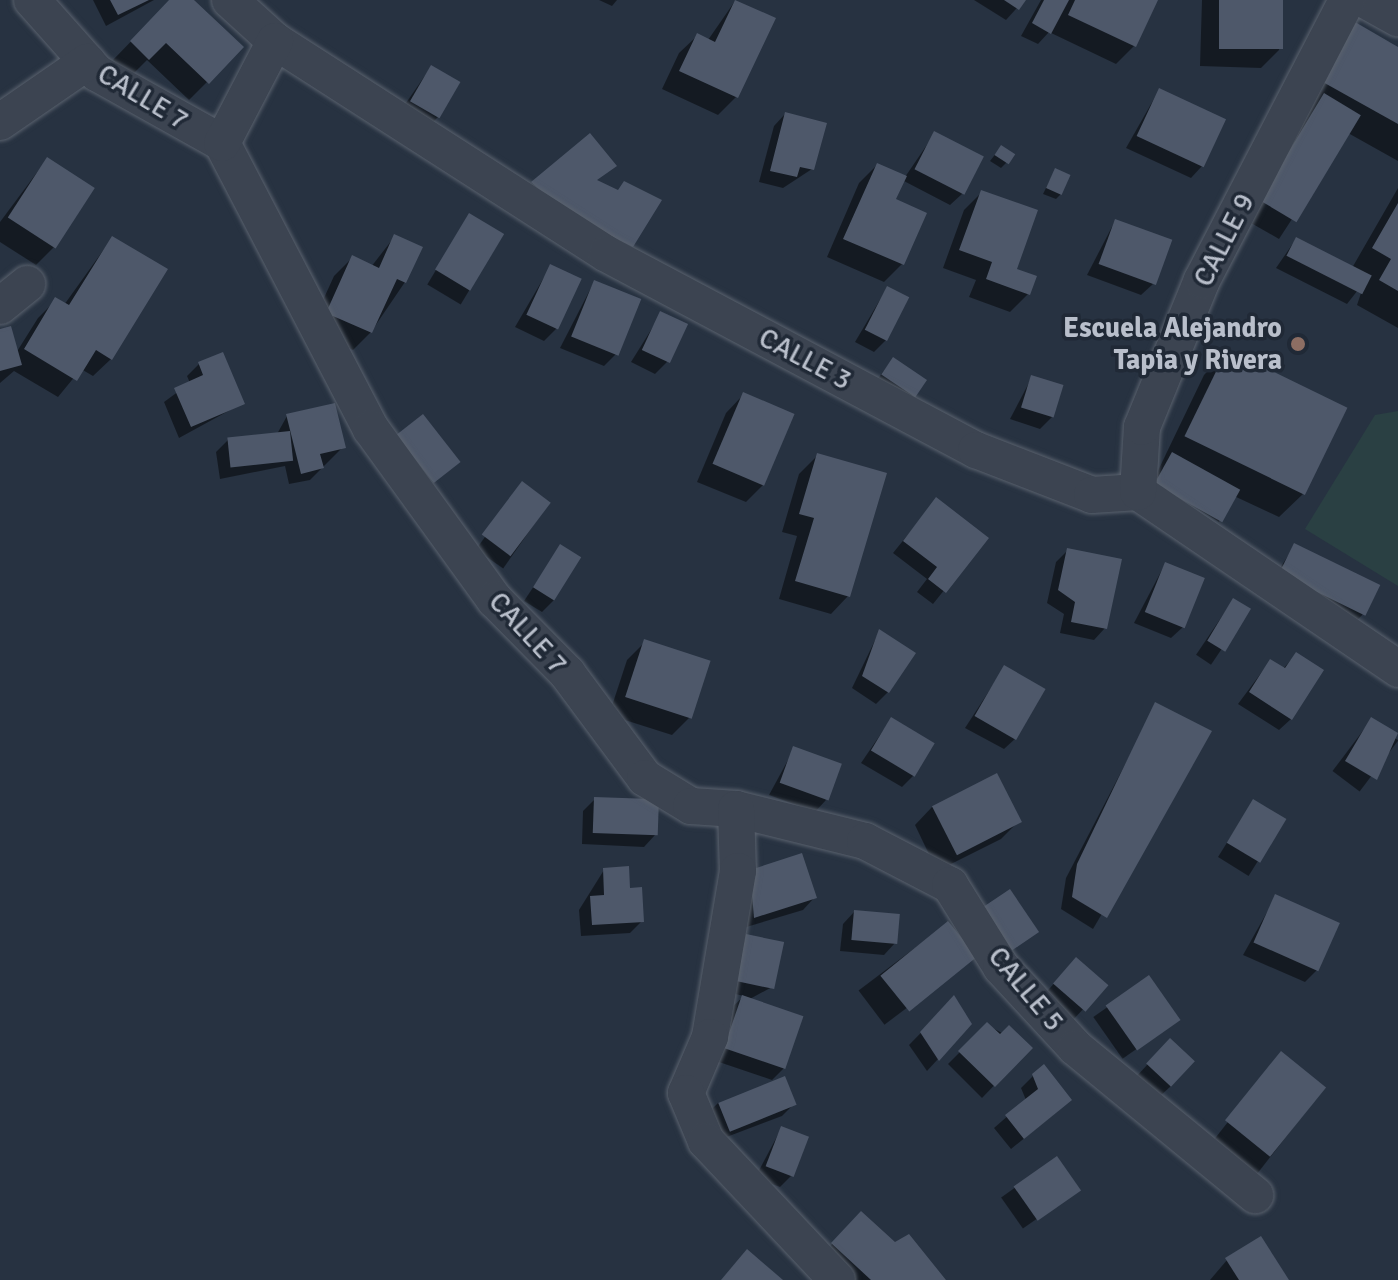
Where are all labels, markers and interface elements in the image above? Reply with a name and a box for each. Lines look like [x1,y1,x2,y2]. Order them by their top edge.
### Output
street label: CALLE 7 [92,57,194,137]
street label: CALLE 9 [1186,188,1262,292]
place label: Escuela Alejandro Tapia y Rivera [1063,311,1282,377]
street label: CALLE 3 [753,321,857,397]
marker: Escuela Alejandro Tapia y Rivera [1289,335,1307,353]
street label: CALLE 7 [482,585,574,681]
street label: CALLE 5 [981,940,1071,1038]

